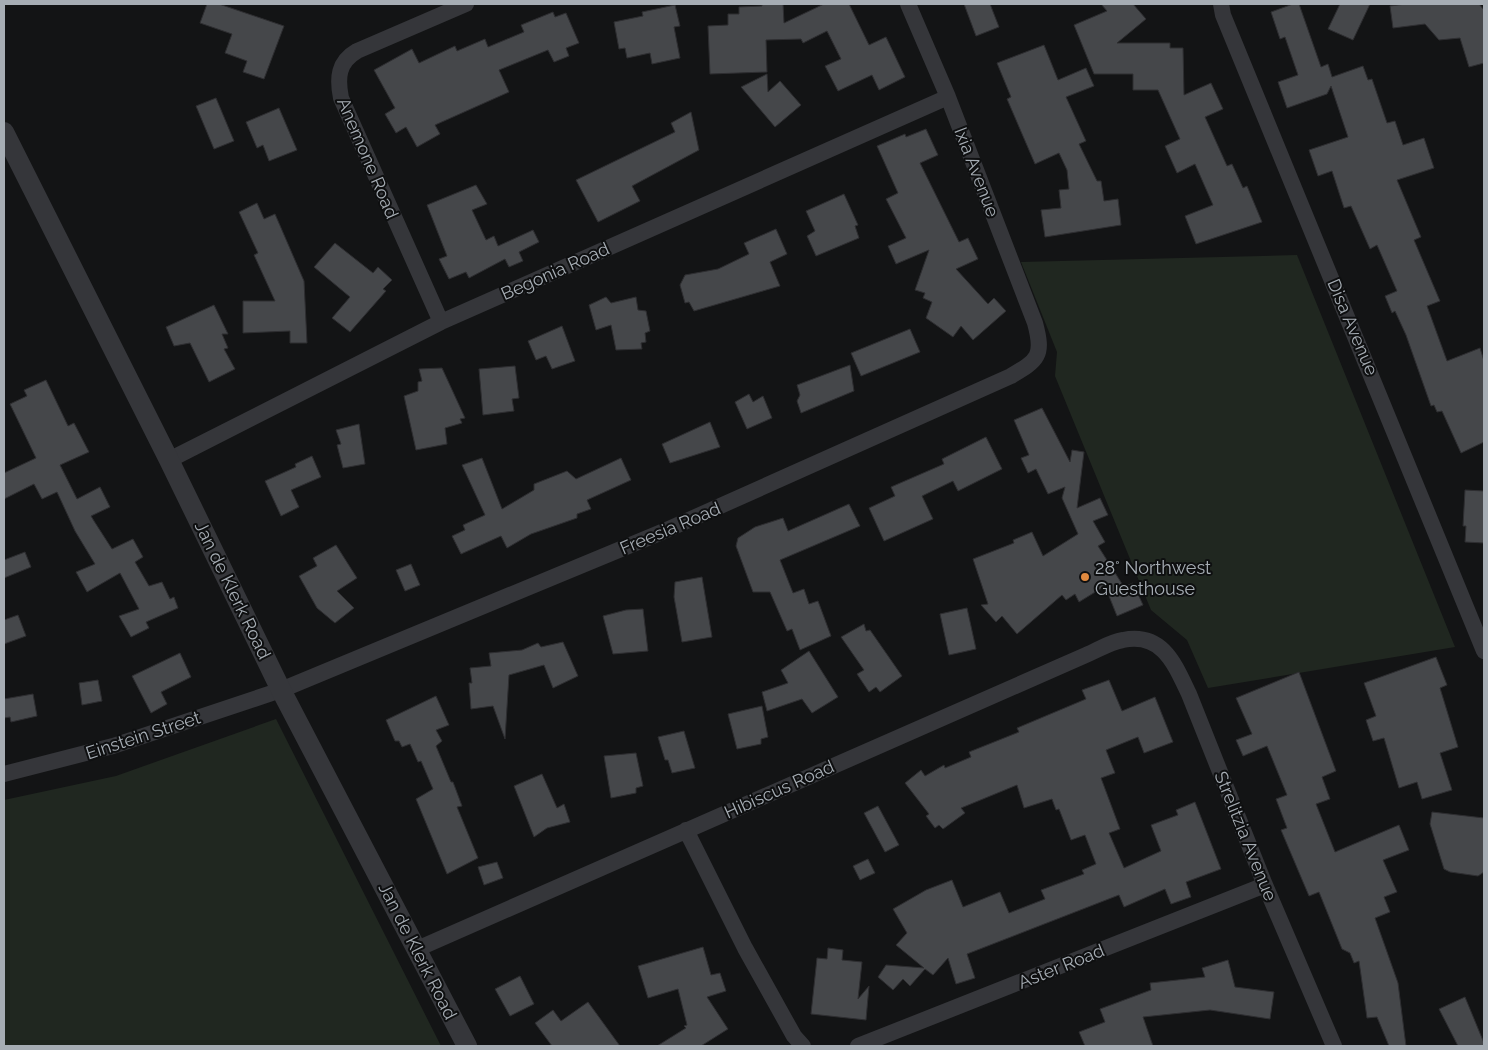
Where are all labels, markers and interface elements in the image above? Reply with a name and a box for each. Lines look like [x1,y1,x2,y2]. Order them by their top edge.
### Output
street label: Anemone Road [333,94,403,222]
street label: Ixia Avenue [950,124,1004,220]
street label: Begonia Road [498,238,612,304]
street label: Disa Avenue [1323,276,1383,379]
street label: Freesia Road [617,497,723,559]
street label: Jan de Klerk Road [191,518,275,662]
place label: 28° Northwest Guesthouse [1095,557,1211,599]
marker: 28° Northwest Guesthouse [1079,571,1091,583]
street label: Einstein Street [83,707,203,763]
street label: Hibiscus Road [721,755,837,823]
street label: Strelitzia Avenue [1210,768,1282,904]
street label: Jan de Klerk Road [374,879,462,1023]
street label: Aster Road [1015,939,1107,993]

